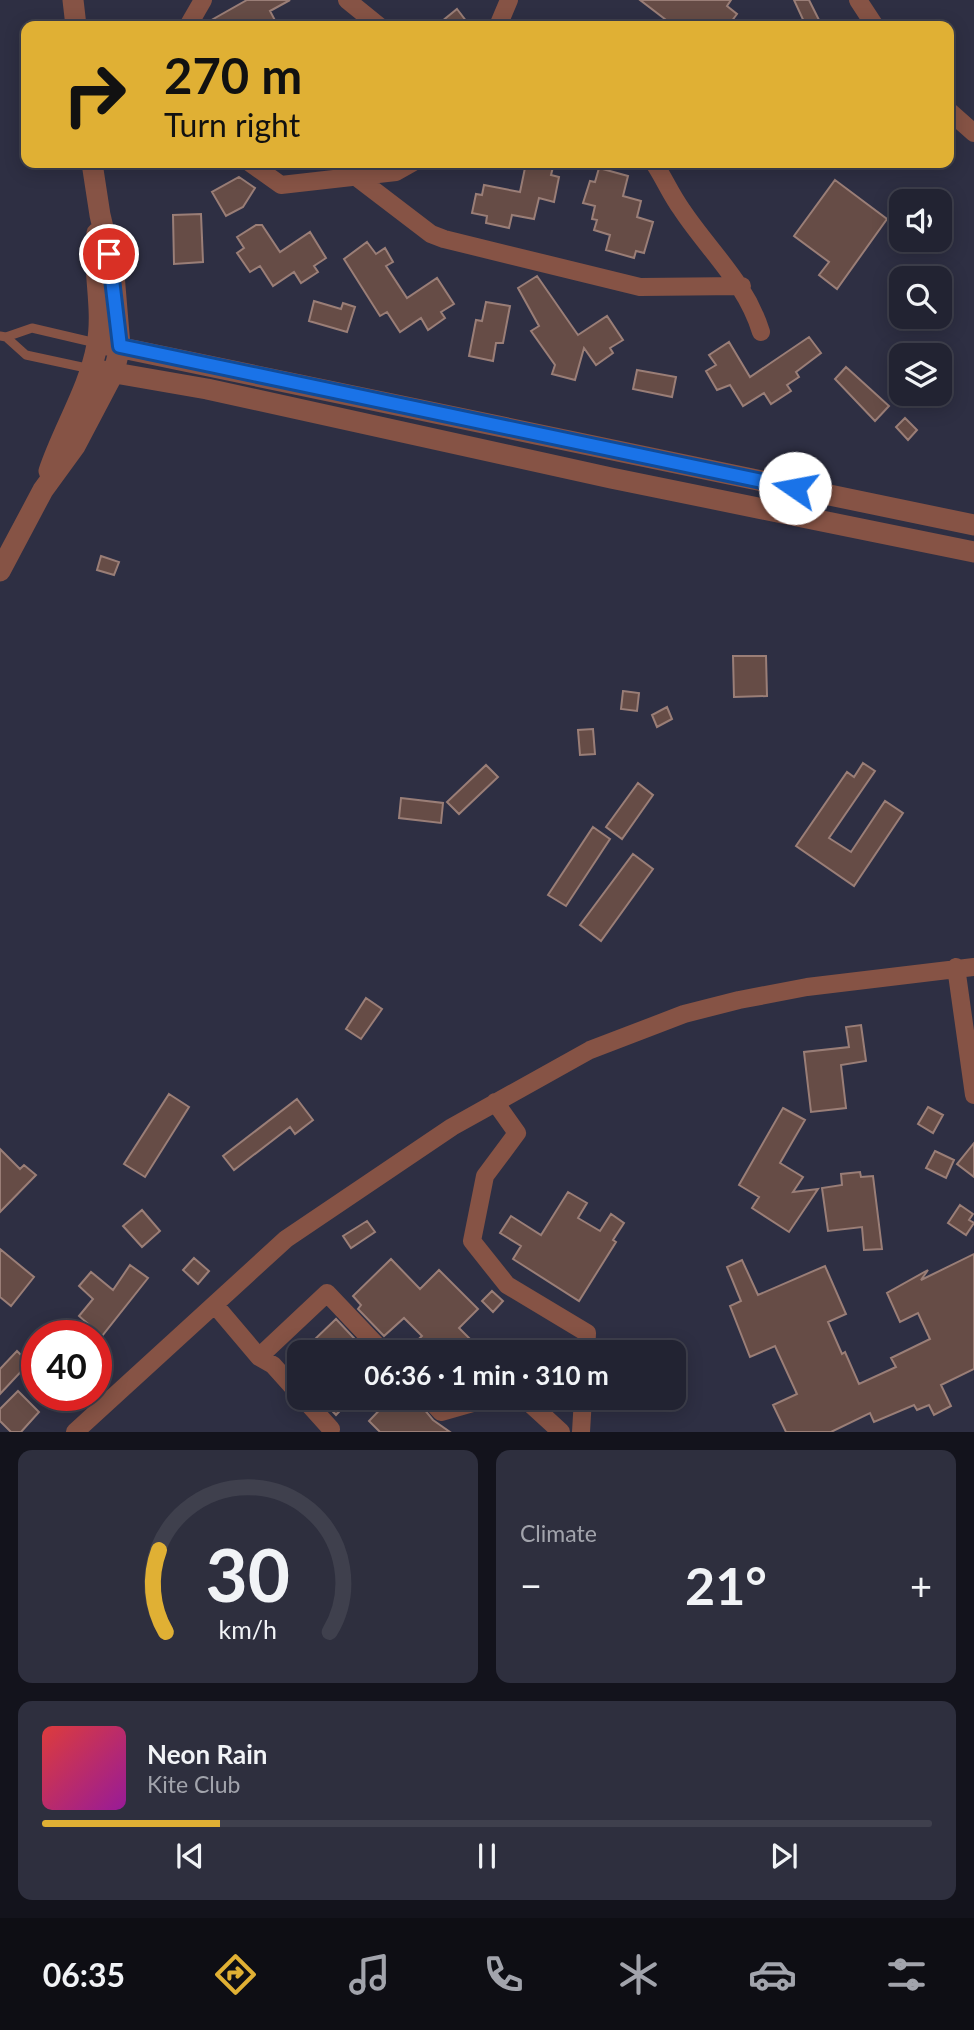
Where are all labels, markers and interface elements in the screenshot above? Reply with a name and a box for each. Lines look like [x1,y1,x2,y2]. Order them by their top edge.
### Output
text: 270 m [164,46,302,104]
icon: right [49,49,140,140]
text: Turn right [164,105,300,144]
map controls [889,189,952,406]
button: sound [889,189,952,252]
pin [79,224,139,284]
icon: arrive [90,235,128,273]
button: search [889,266,952,329]
button: layers [889,343,952,406]
position arrow [758,451,832,525]
speed limit sign: 40 [21,1320,112,1411]
text: 06:36 · 1 min · 310 m [364,1359,609,1391]
text: Climate [520,1519,597,1547]
text: 30 [206,1531,290,1619]
text: 21° [685,1554,767,1616]
text: − [520,1562,542,1608]
text: + [910,1562,932,1608]
text: km/h [219,1614,277,1644]
text: Neon Rain [147,1738,267,1770]
text: Kite Club [147,1770,240,1798]
icon: previous [171,1837,209,1875]
icon: pause [468,1837,506,1875]
icon: next [765,1837,803,1875]
icon: directions [211,1950,260,1999]
icon: music [345,1950,394,1999]
icon: phone [479,1950,528,1999]
icon: climate [614,1950,663,1999]
icon: car [748,1950,797,1999]
icon: filters [882,1950,931,1999]
text: 06:35 [43,1955,125,1994]

